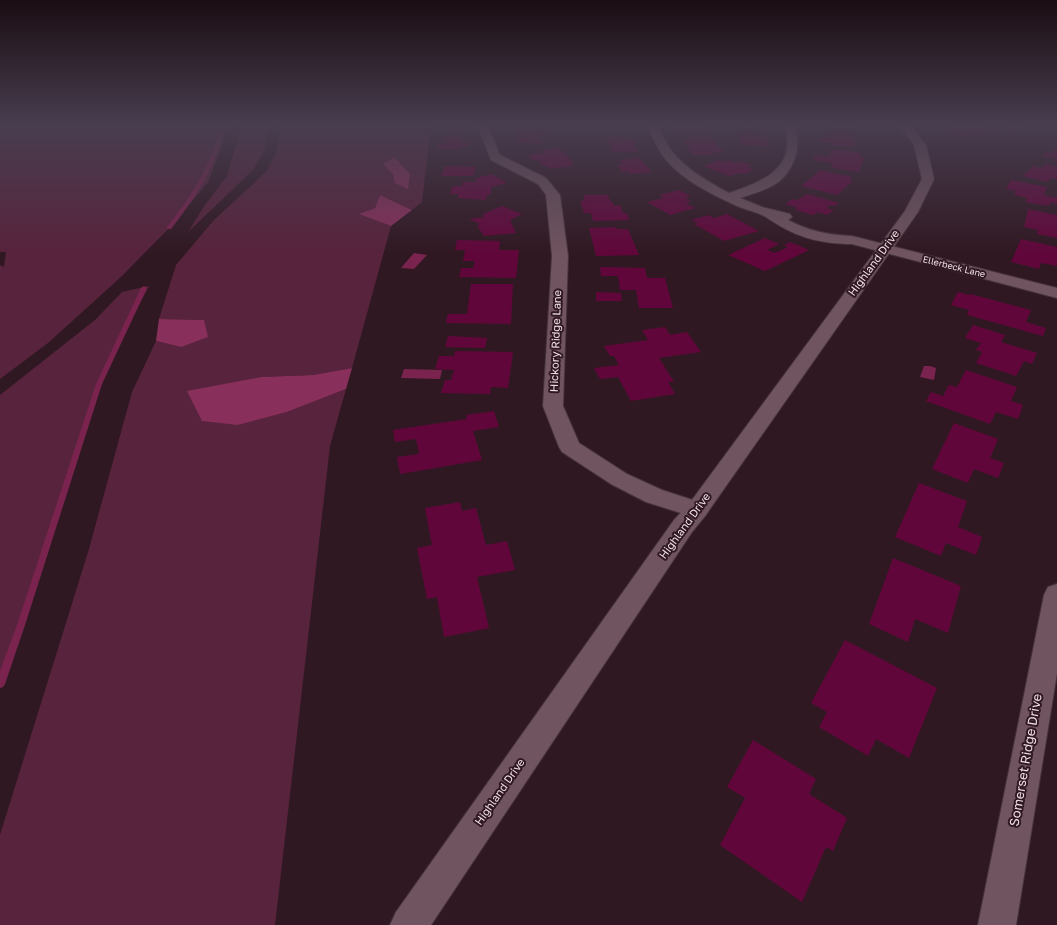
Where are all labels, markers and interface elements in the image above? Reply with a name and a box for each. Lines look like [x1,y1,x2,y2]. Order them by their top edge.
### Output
street label: Highland Drive [846,228,902,298]
street label: Ellerbeck Lane [922,254,986,280]
street label: Hickory Ridge Lane [548,290,564,392]
street label: Highland Drive [657,491,713,561]
street label: Somerset Ridge Drive [1007,692,1045,828]
street label: Highland Drive [472,756,528,828]

